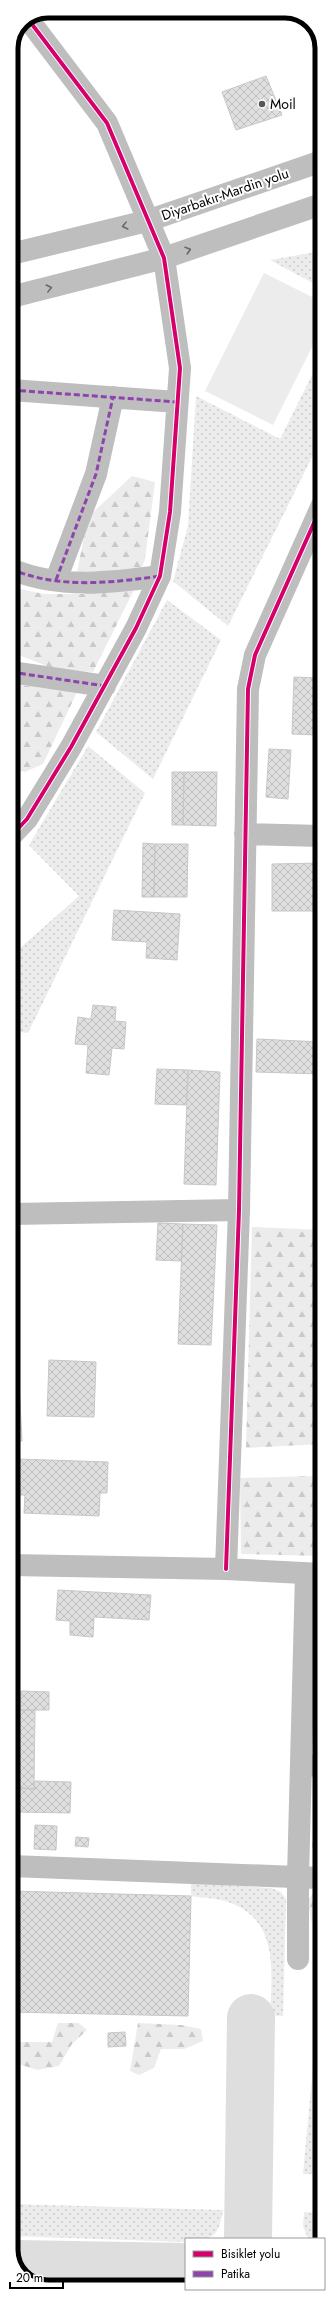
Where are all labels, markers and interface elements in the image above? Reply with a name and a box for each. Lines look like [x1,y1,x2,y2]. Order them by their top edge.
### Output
place label: Moil [270,94,296,114]
marker: Moil [257,99,267,109]
street label: Diyarbakır-Mardin yolu [159,163,291,225]
one-way arrow [122,222,129,230]
one-way arrow [184,246,191,255]
one-way arrow [45,284,52,293]
legend [185,2238,325,2290]
text: Bisiklet yolu [221,2245,280,2263]
scale bar [10,2264,63,2290]
text: Patika [221,2265,250,2283]
text: 20 m [16,2269,43,2287]

